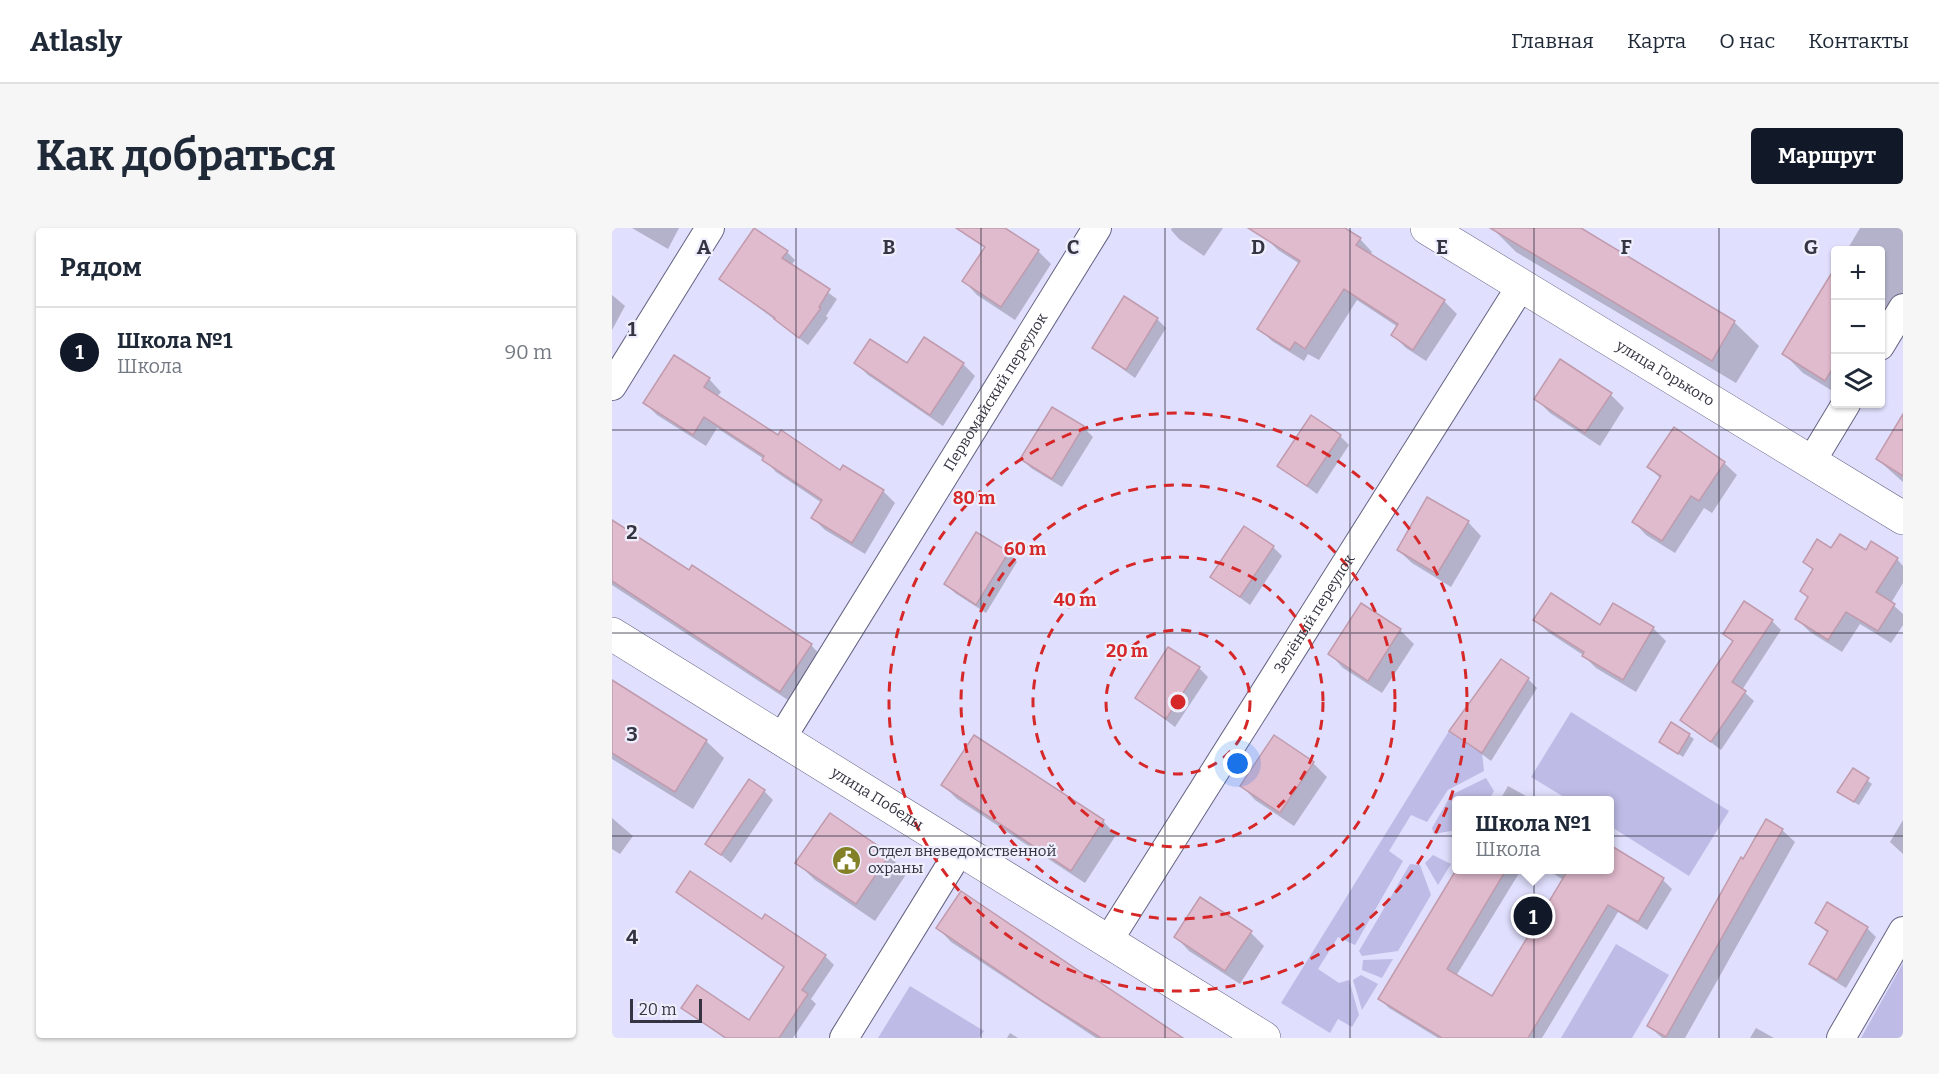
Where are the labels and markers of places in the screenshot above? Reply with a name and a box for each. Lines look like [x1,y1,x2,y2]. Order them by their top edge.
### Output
centre of rings [1168,692,1188,712]
place label: Отдел вневедомственной охраны [868,842,1056,877]
public building icon: Отдел вневедомственной охраны [831,844,863,876]
pin: 1 [1514,894,1552,938]

